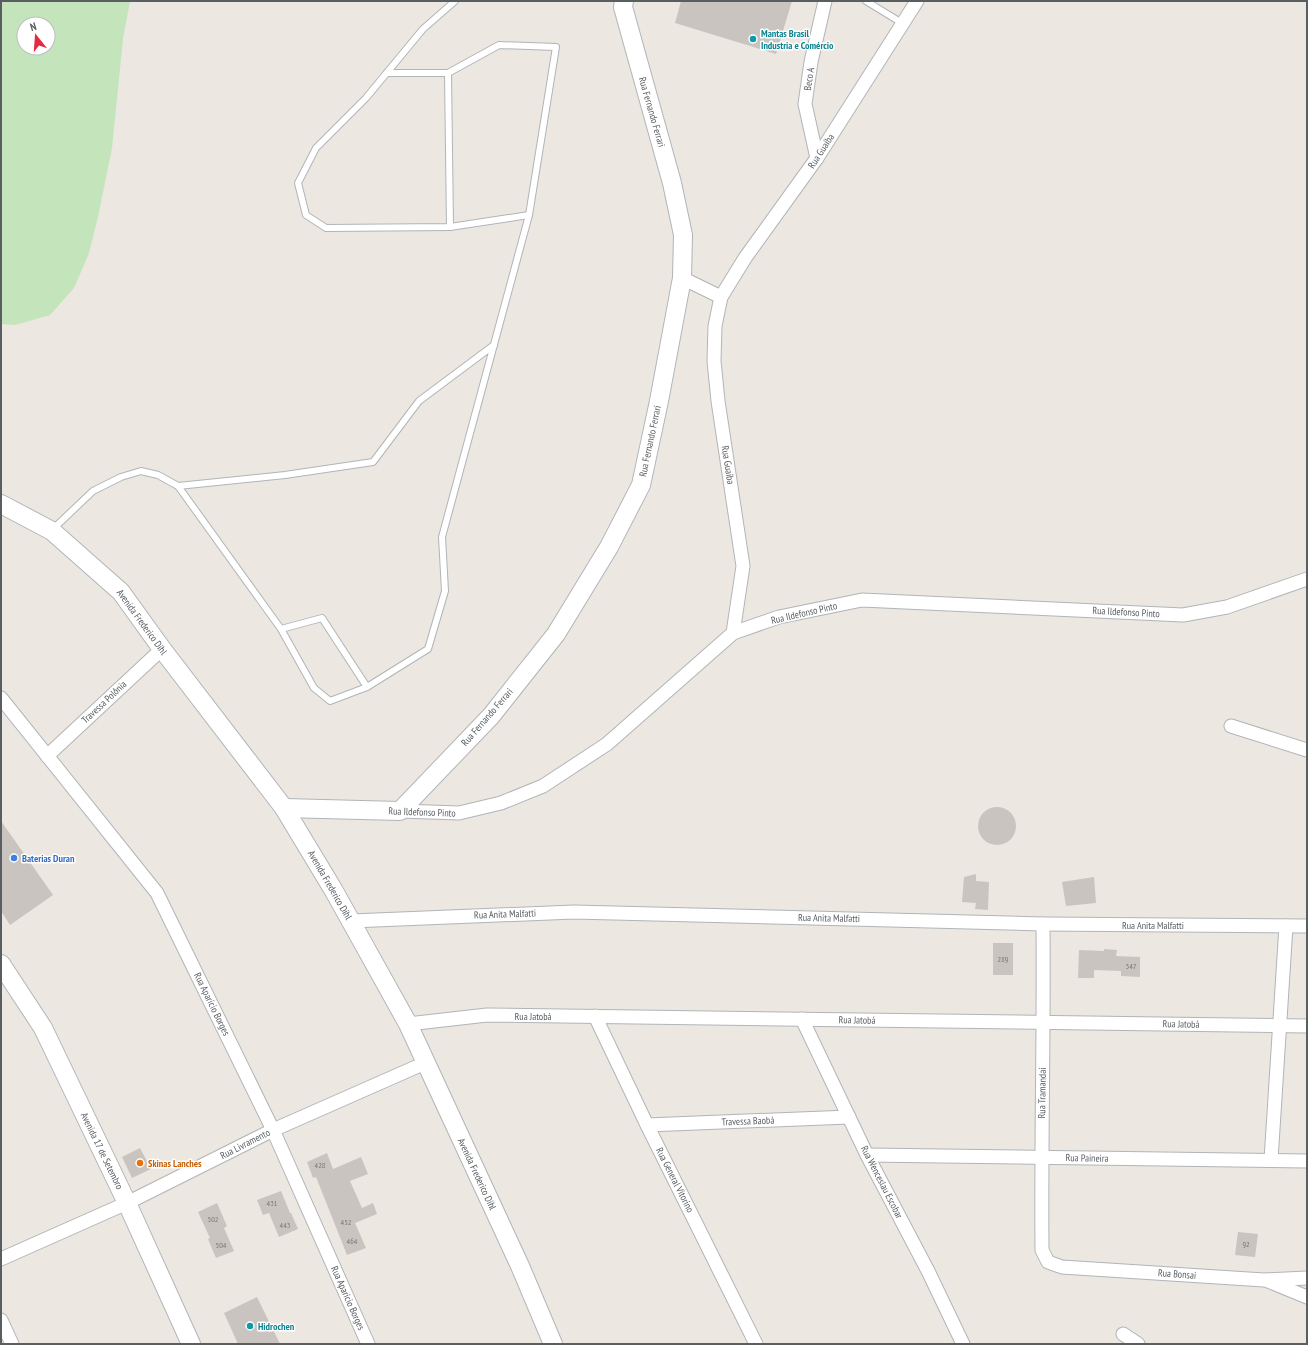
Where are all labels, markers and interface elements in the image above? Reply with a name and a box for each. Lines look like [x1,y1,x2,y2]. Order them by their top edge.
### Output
north arrow [16,16,56,56]
text: N [28,19,38,34]
place label: Mantas Brasil Industria e Comércio [761,27,834,52]
marker: Mantas Brasil Industria e Comércio [748,34,758,44]
street label: Beco A [801,66,817,91]
street label: Rua Fernando Ferrari [636,75,668,149]
street label: Rua Guaíba [805,131,837,171]
street label: Rua Fernando Ferrari [636,404,664,478]
street label: Rua Guaíba [719,445,737,485]
street label: Avenida Frederico Dihl [114,587,171,658]
street label: Rua Ildefonso Pinto [770,599,838,627]
street label: Rua Ildefonso Pinto [1092,604,1160,620]
street label: Travessa Polônia [79,678,129,726]
street label: Rua Fernando Ferrari [458,685,516,749]
street label: Rua Ildefonso Pinto [388,804,456,820]
street label: Avenida Frederico Dihl [305,848,355,923]
place label: Baterias Duran [22,852,75,865]
marker: Baterias Duran [9,853,19,863]
street label: Rua Anita Malfatti [474,906,536,922]
street label: Rua Anita Malfatti [798,911,860,925]
street label: Rua Anita Malfatti [1122,919,1184,932]
house number: 289 [998,954,1009,964]
house number: 347 [1126,961,1137,971]
street label: Rua Aparício Borges [191,970,233,1038]
street label: Rua Jatobá [515,1010,552,1023]
street label: Rua Jatobá [838,1013,876,1027]
street label: Rua Jatobá [1162,1017,1200,1031]
street label: Rua Tramandaí [1035,1067,1049,1118]
street label: Avenida 17 de Setembro [78,1110,126,1192]
street label: Travessa Baobá [721,1114,775,1128]
street label: Rua Livramento [218,1126,272,1162]
street label: Avenida Frederico Dihl [455,1136,500,1213]
street label: Rua Wenceslau Escobar [858,1143,906,1221]
street label: Rua General Vitorino [653,1145,697,1215]
street label: Rua Paineira [1065,1151,1109,1165]
place label: Skinas Lanches [148,1157,202,1170]
marker: Skinas Lanches [135,1158,145,1168]
house number: 428 [315,1160,326,1170]
house number: 431 [267,1198,278,1208]
house number: 502 [208,1214,219,1224]
house number: 452 [341,1217,352,1227]
house number: 443 [280,1220,291,1230]
house number: 464 [347,1236,358,1246]
house number: 92 [1242,1239,1250,1249]
house number: 504 [216,1240,227,1250]
street label: Rua Aparício Borges [328,1264,368,1333]
street label: Rua Bonsai [1157,1266,1197,1282]
place label: Hidrochen [258,1320,295,1333]
marker: Hidrochen [245,1321,255,1331]

